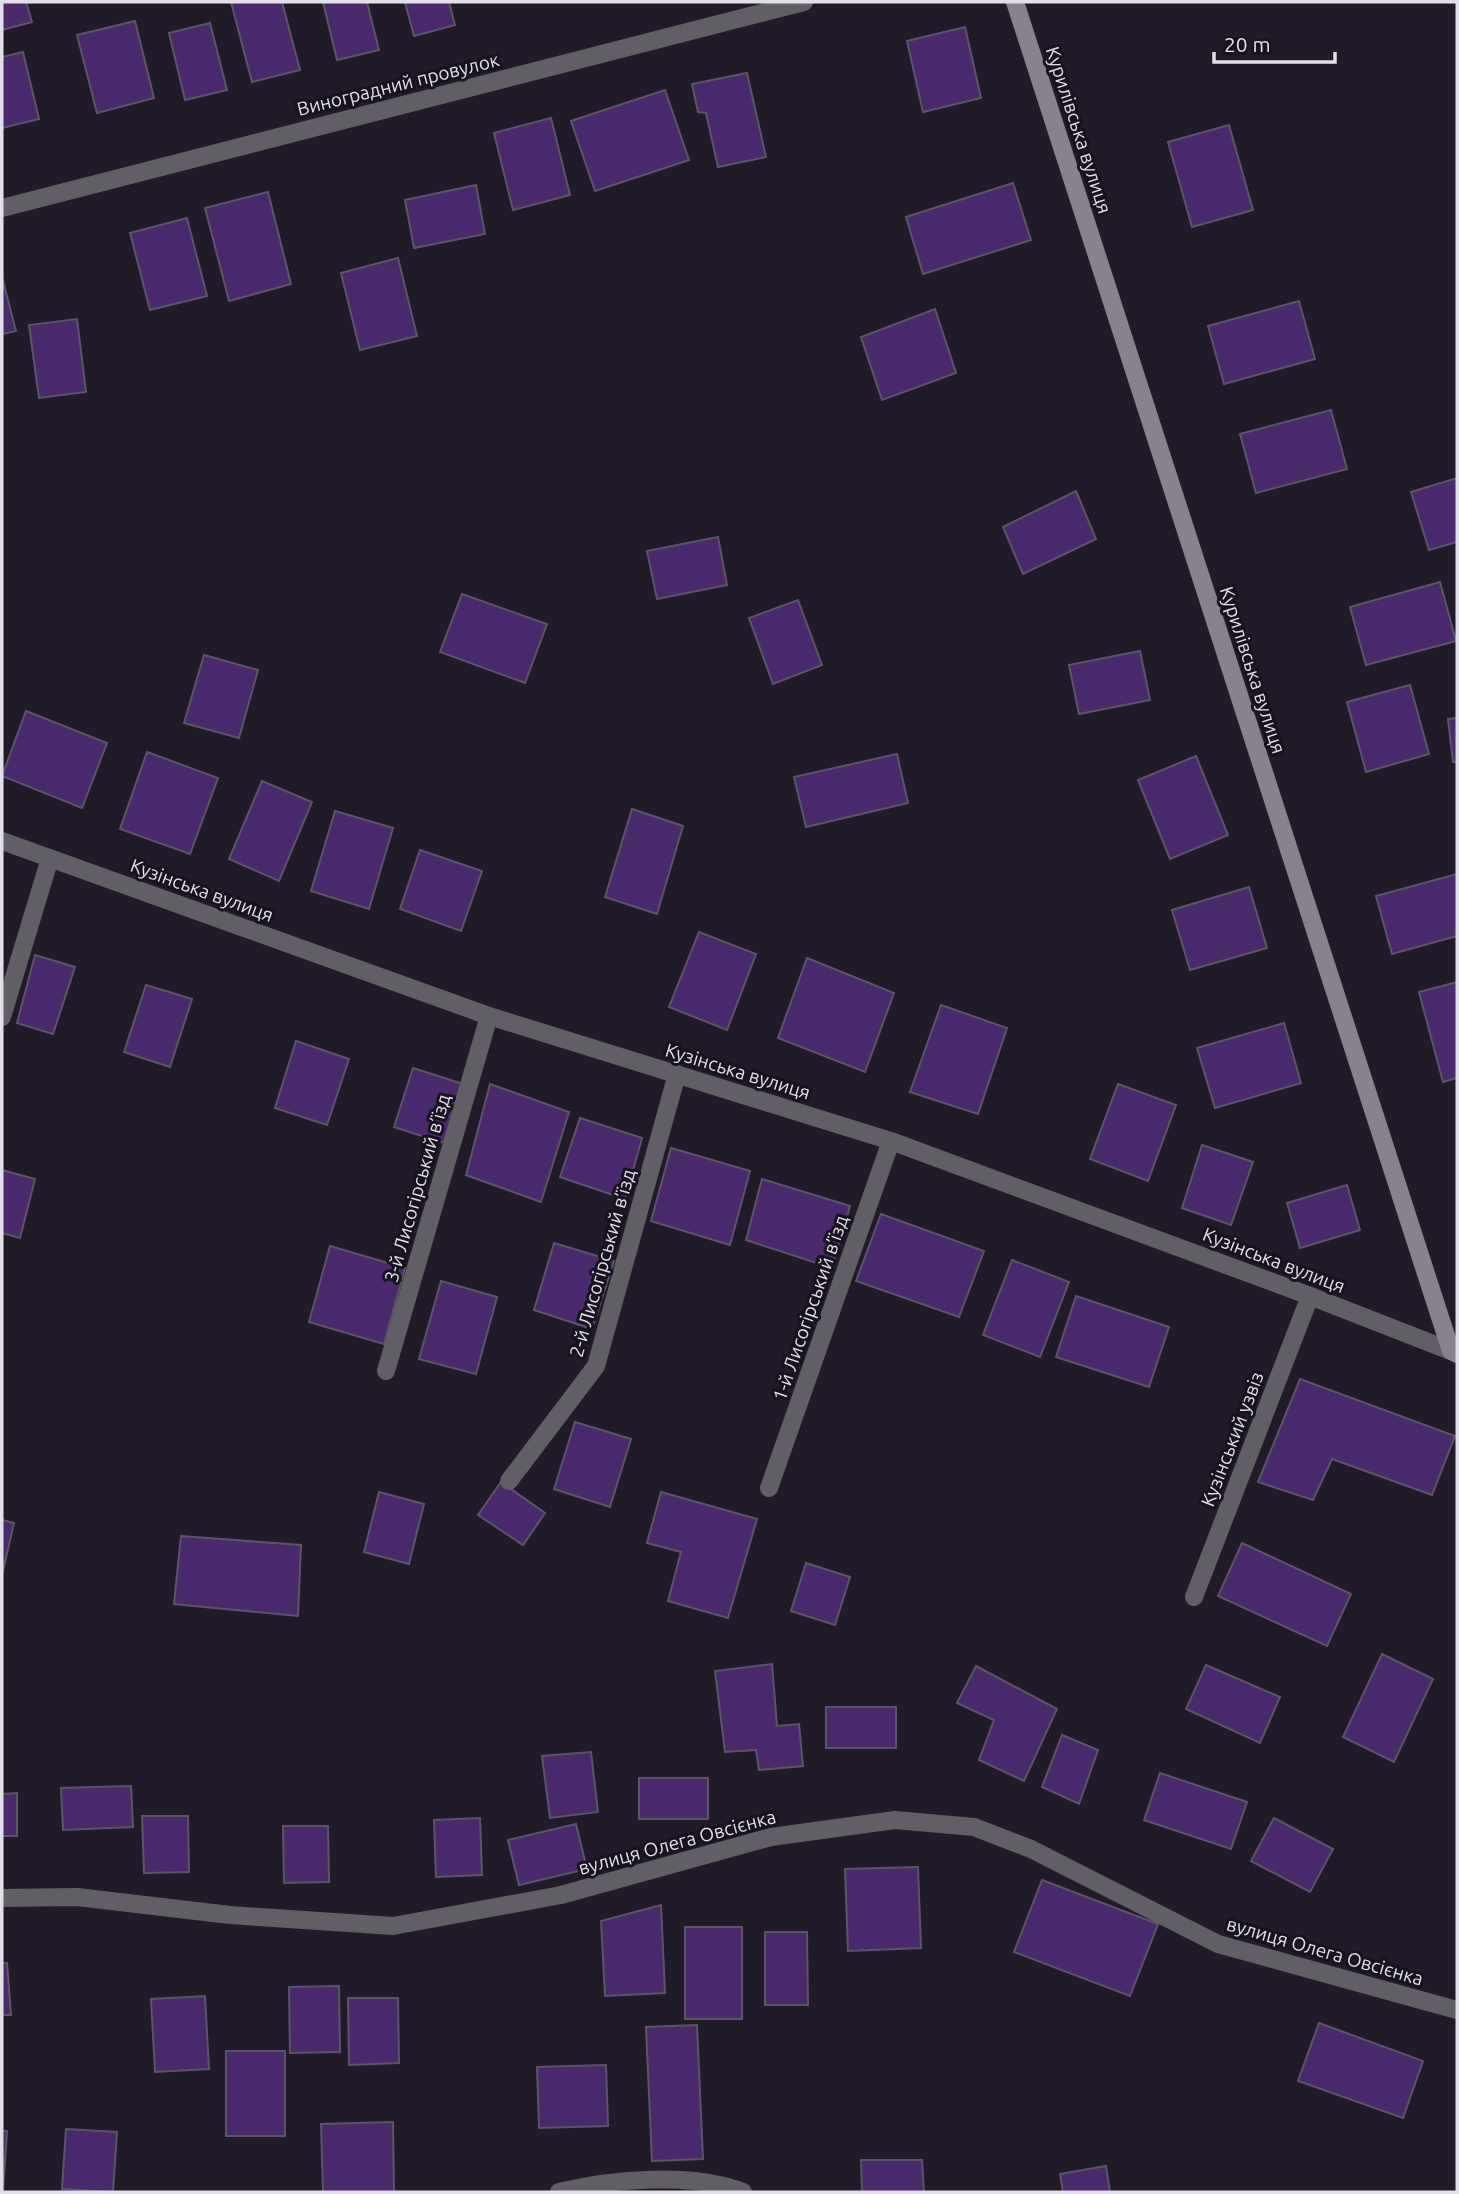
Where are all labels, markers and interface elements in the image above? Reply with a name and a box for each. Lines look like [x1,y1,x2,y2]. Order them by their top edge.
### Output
scale bar [1214,21,1335,65]
text: 20 m [1224,32,1271,56]
street label: Курилівська вулиця [1042,44,1116,216]
street label: Виноградний провулок [295,48,502,120]
street label: Курилівська вулиця [1216,584,1290,756]
street label: Кузінська вулиця [128,854,276,926]
street label: Кузінська вулиця [663,1039,813,1103]
street label: 3-й Лисогірський в’їзд [380,1091,454,1285]
street label: 2-й Лисогірський в’їзд [565,1166,639,1360]
street label: 1-й Лисогірський в’їзд [768,1212,852,1404]
street label: Кузінська вулиця [1200,1223,1348,1297]
street label: Кузінський узвіз [1196,1368,1268,1510]
street label: вулиця Олега Овсієнка [576,1805,778,1879]
street label: вулиця Олега Овсієнка [1224,1912,1426,1990]

